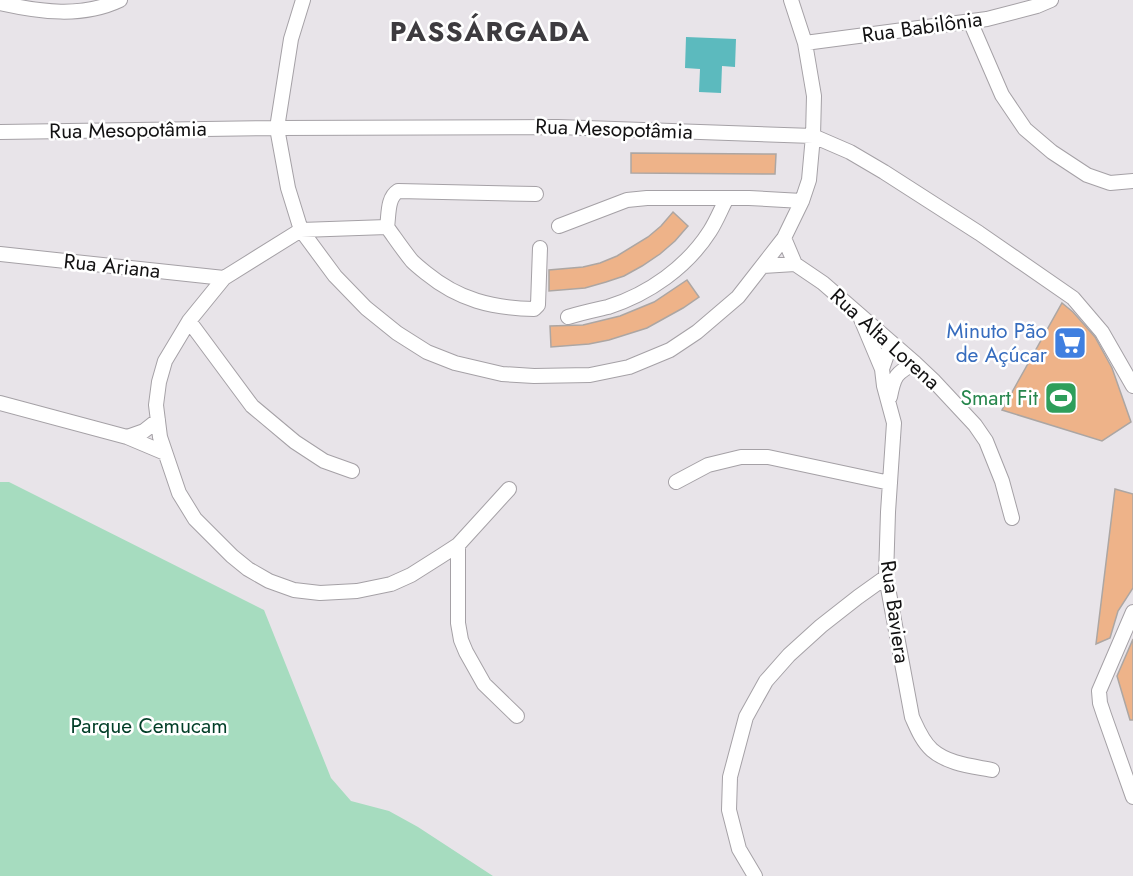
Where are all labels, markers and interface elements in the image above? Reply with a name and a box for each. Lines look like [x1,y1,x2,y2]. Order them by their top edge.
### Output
street label: Rua Babilônia [860,4,984,50]
district label: PASSÁRGADA [390,12,590,51]
street label: Rua Mesopotâmia [535,111,693,147]
street label: Rua Mesopotâmia [49,114,207,146]
street label: Rua Ariana [62,246,162,286]
street label: Rua Alta Lorena [823,281,947,397]
place label: Minuto Pão de Açúcar [947,316,1048,370]
supermarket icon: Minuto Pão de Açúcar [1052,325,1088,361]
sports icon: Smart Fit [1043,380,1079,416]
place label: Smart Fit [960,383,1038,413]
street label: Rua Baviera [873,559,917,665]
park label: Parque Cemucam [70,711,228,741]

